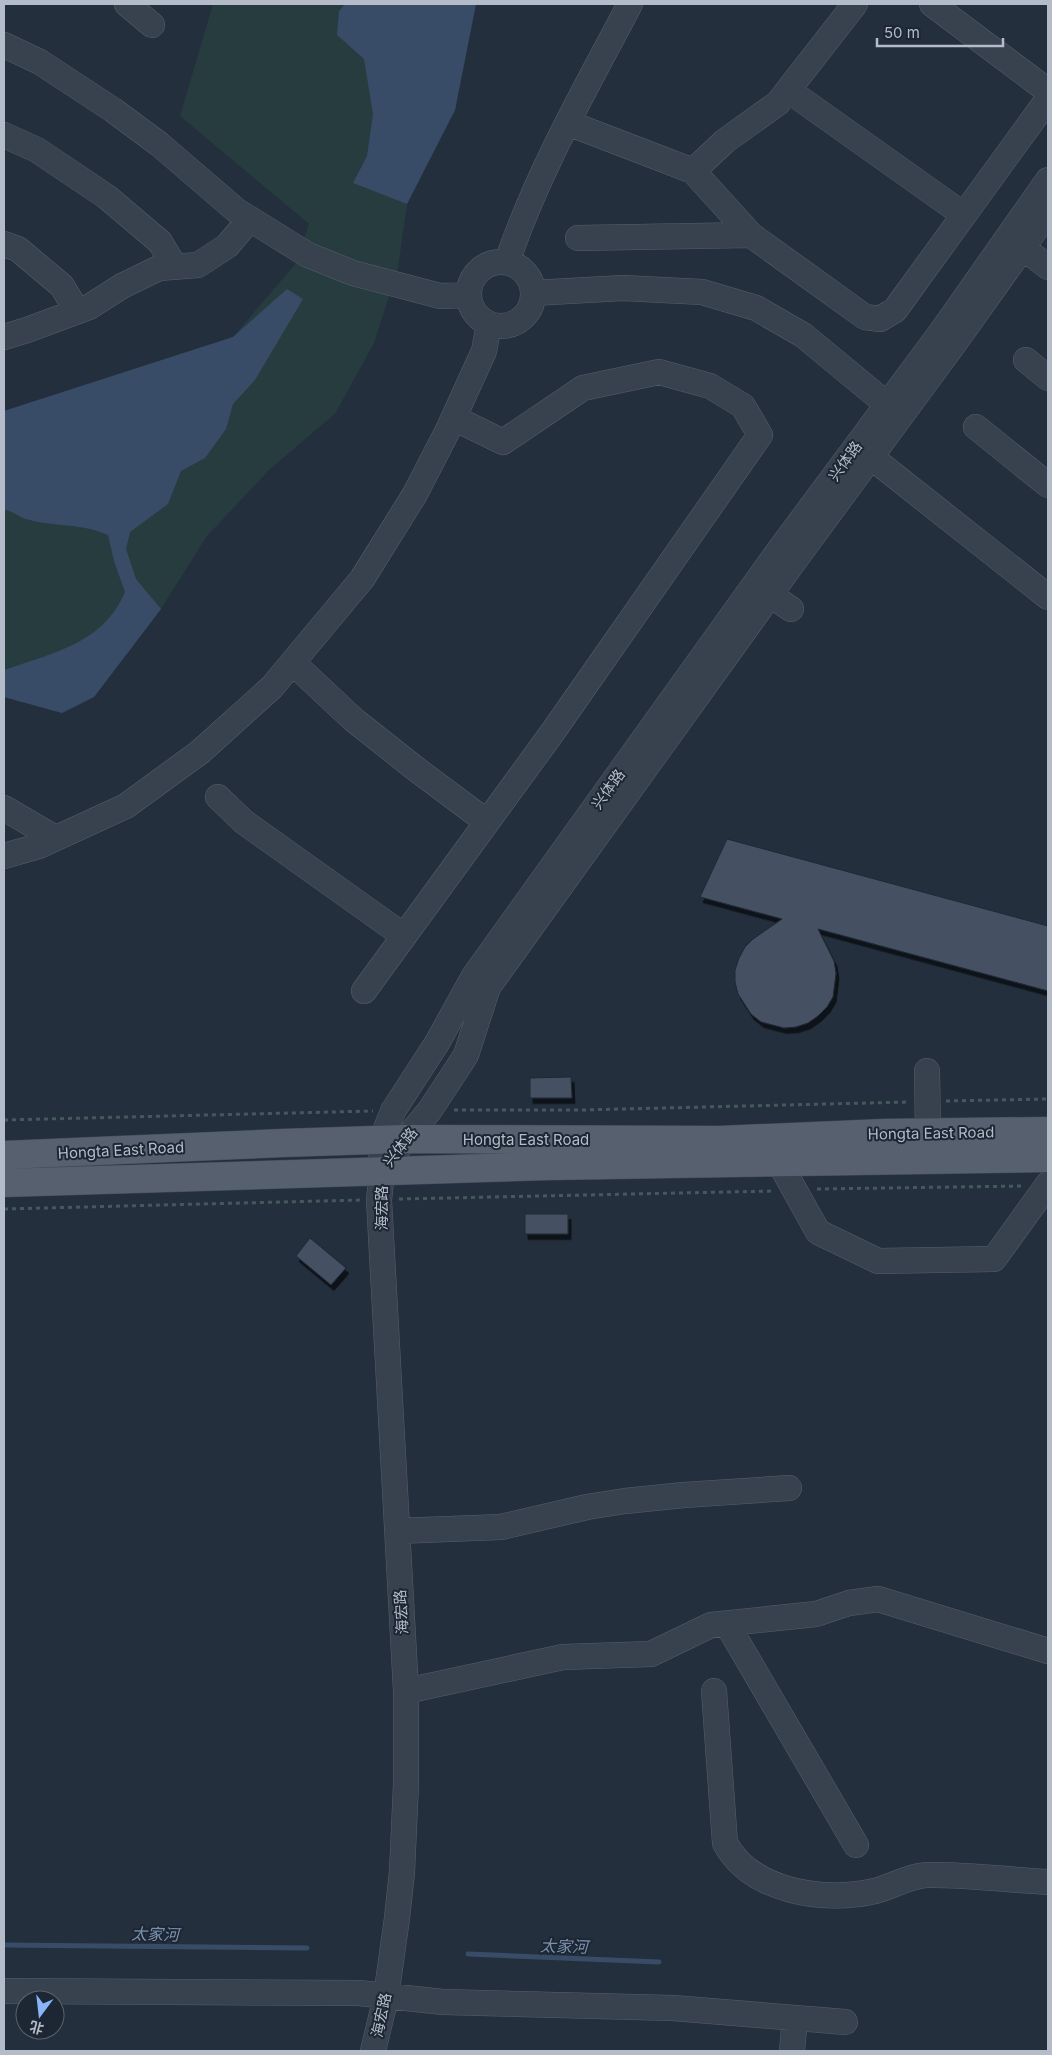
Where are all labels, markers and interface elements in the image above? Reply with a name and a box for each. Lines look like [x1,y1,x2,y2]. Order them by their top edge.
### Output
scale bar [877,15,1003,47]
text: 50 m [884,23,920,42]
street label: 兴体路 [824,437,866,485]
street label: 兴体路 [587,765,629,813]
street label: Hongta East Road [868,1122,994,1144]
street label: 兴体路 [379,1123,421,1171]
street label: Hongta East Road [463,1130,589,1149]
street label: Hongta East Road [57,1137,185,1163]
street label: 海宏路 [372,1185,391,1231]
street label: 海宏路 [390,1589,412,1635]
water label: 太家河 [131,1924,182,1944]
water label: 太家河 [540,1935,591,1957]
north arrow [15,1990,65,2040]
street label: 海宏路 [367,1991,395,2039]
text: 北 [28,2018,45,2038]

